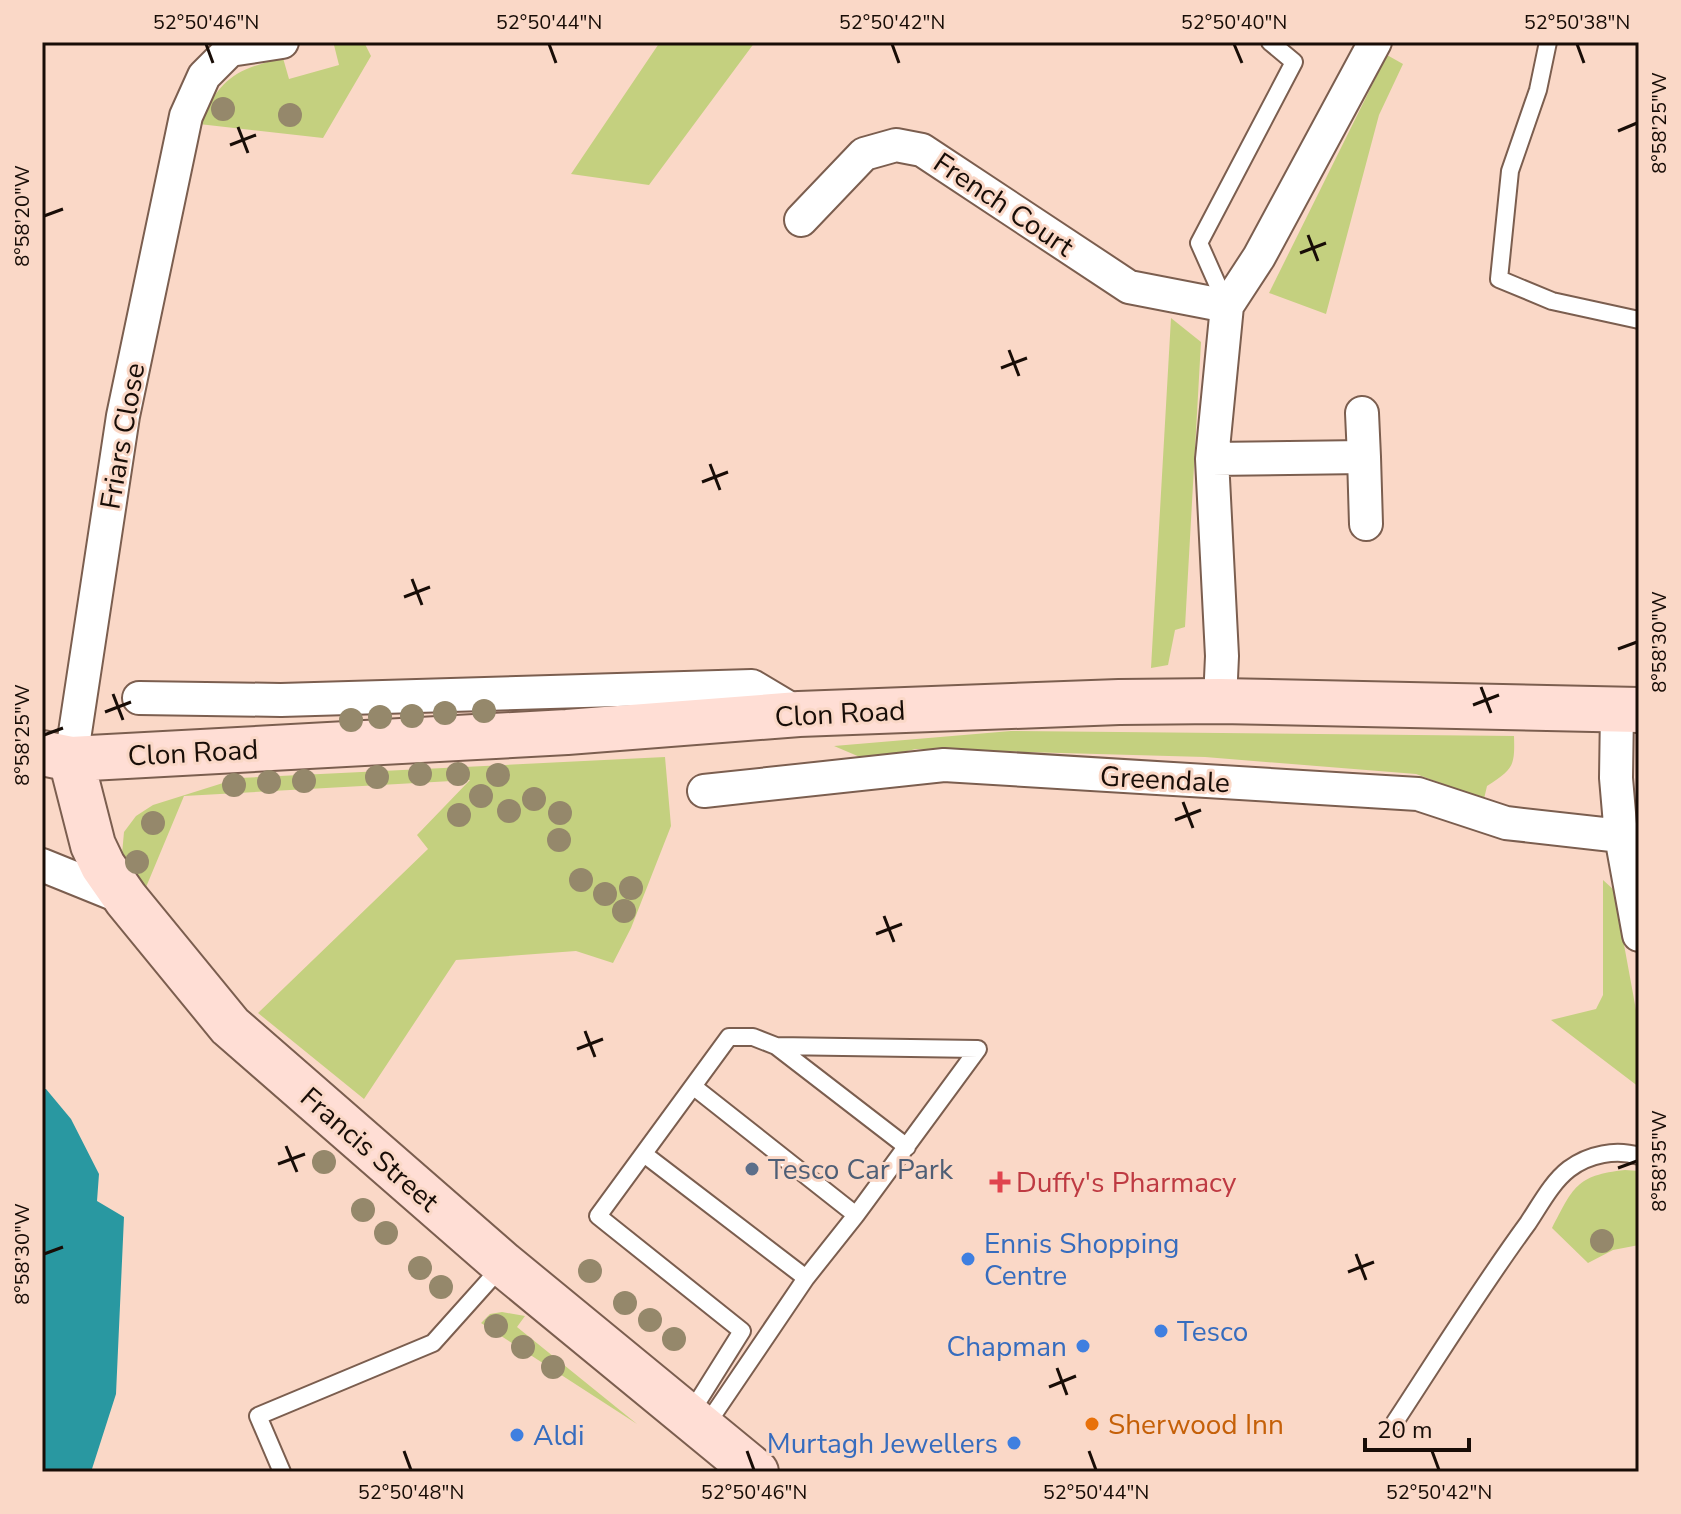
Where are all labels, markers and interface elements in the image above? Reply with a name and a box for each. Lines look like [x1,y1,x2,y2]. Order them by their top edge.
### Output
text: 52°50'46"N [153,9,259,36]
text: 52°50'44"N [496,9,602,36]
text: 52°50'42"N [839,9,945,36]
text: 52°50'40"N [1181,9,1287,36]
text: 52°50'38"N [1524,9,1630,36]
text: 8°58'25"W [1646,72,1673,174]
street label: French Court [926,144,1081,266]
text: 8°58'20"W [9,165,36,267]
street label: Friars Close [91,360,155,512]
text: 8°58'30"W [1646,591,1673,693]
text: 8°58'25"W [9,684,36,786]
street label: Clon Road [774,692,906,736]
street label: Clon Road [127,731,259,775]
street label: Greendale [1099,758,1231,802]
street label: Francis Street [292,1079,447,1221]
text: 8°58'35"W [1646,1110,1673,1212]
place label: Tesco Car Park [768,1151,954,1189]
marker: Tesco Car Park [743,1160,761,1178]
place label: Duffy's Pharmacy [1016,1164,1237,1202]
marker: Duffy's Pharmacy [991,1173,1009,1191]
text: 8°58'30"W [9,1203,36,1305]
place label: Ennis Shopping Centre [984,1225,1179,1295]
marker: Ennis Shopping Centre [959,1250,977,1268]
place label: Tesco [1177,1313,1248,1351]
marker: Tesco [1152,1322,1170,1340]
place label: Chapman [946,1328,1067,1366]
marker: Chapman [1074,1337,1092,1355]
scale bar [1365,1402,1469,1452]
place label: Sherwood Inn [1108,1406,1284,1444]
text: 20 m [1377,1414,1433,1446]
marker: Sherwood Inn [1083,1415,1101,1433]
place label: Aldi [533,1417,584,1455]
place label: Murtagh Jewellers [767,1425,998,1463]
marker: Aldi [508,1426,526,1444]
marker: Murtagh Jewellers [1005,1434,1023,1452]
text: 52°50'48"N [358,1479,464,1506]
text: 52°50'46"N [701,1479,807,1506]
text: 52°50'44"N [1043,1479,1149,1506]
text: 52°50'42"N [1386,1479,1492,1506]

